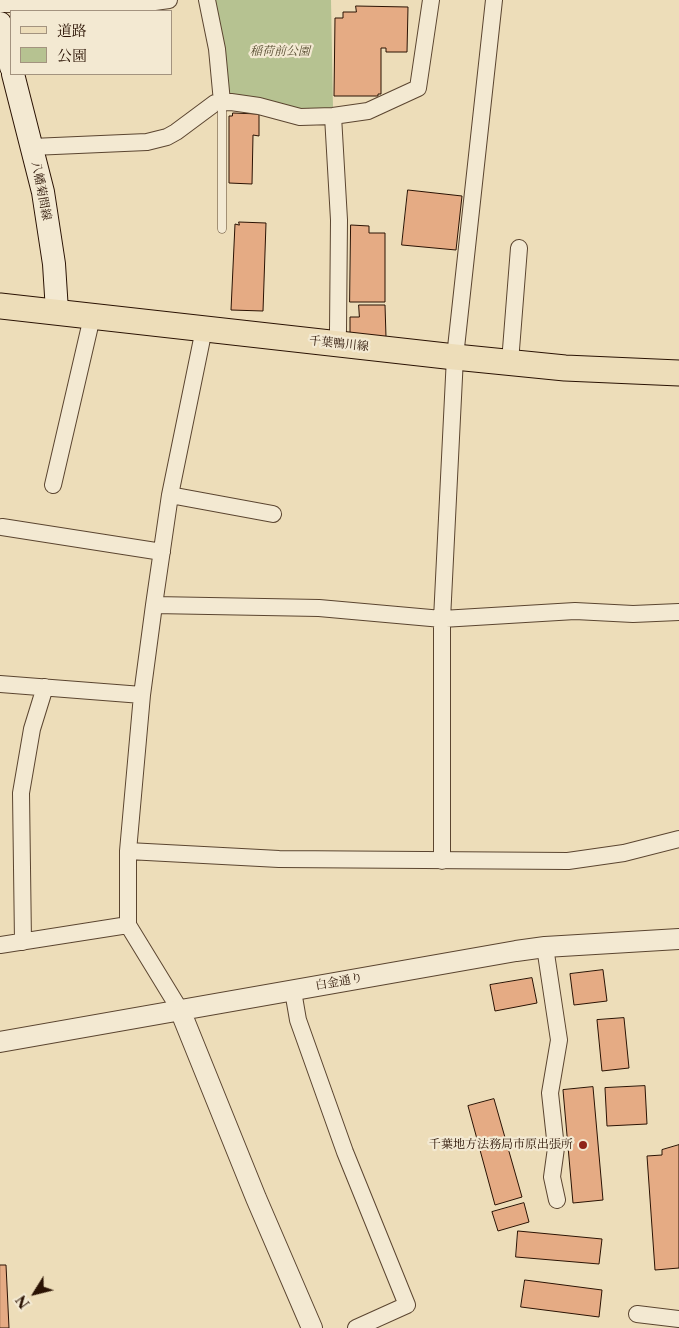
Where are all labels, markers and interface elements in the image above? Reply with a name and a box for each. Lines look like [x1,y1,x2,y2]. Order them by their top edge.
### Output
legend [10,10,172,75]
text: 道路 [57,21,87,40]
park label: 稲荷前公園 [250,45,310,59]
text: 公園 [57,46,87,65]
street label: 八幡菊間線 [28,160,54,222]
street label: 千葉鴨川線 [308,334,370,354]
street label: 白金通り [314,971,364,993]
place label: 千葉地方法務局市原出張所 [429,1138,573,1152]
marker: 千葉地方法務局市原出張所 [577,1139,589,1151]
north arrow [10,1268,60,1318]
text: N [12,1292,34,1312]

